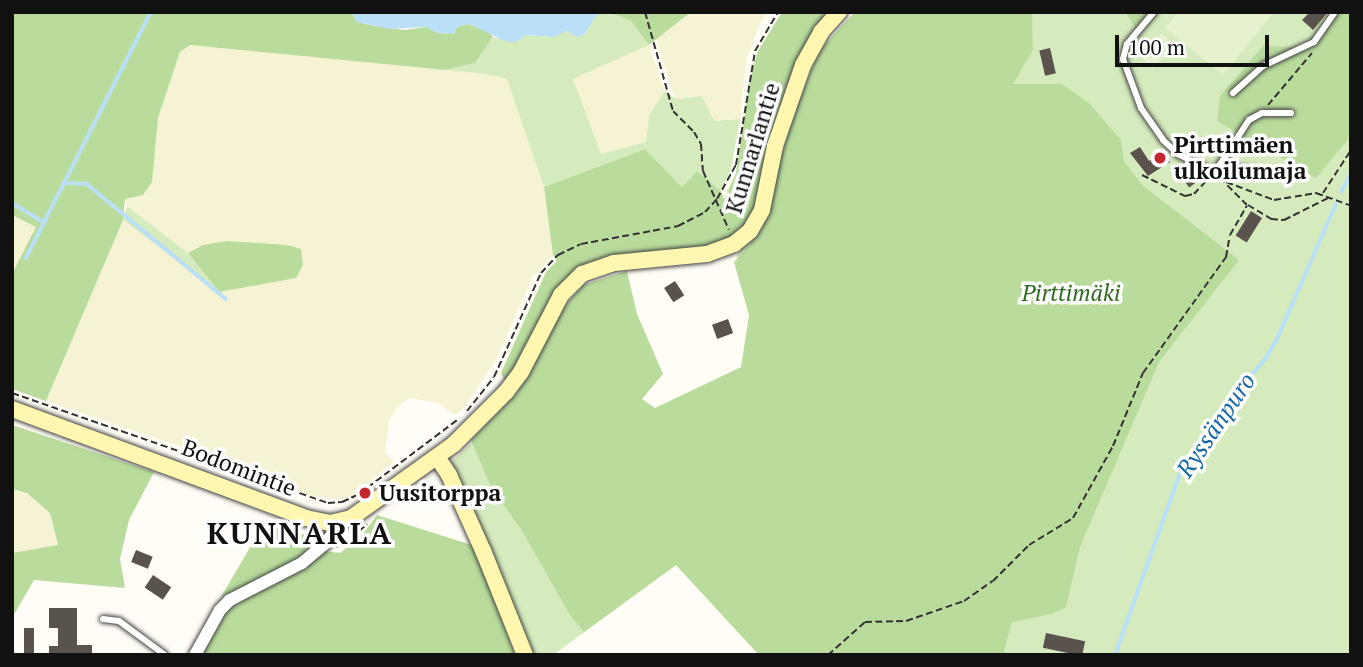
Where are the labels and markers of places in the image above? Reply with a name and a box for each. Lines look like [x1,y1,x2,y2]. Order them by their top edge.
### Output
place label: Pirttimäen ulkoilumaja [1174,131,1306,185]
marker: Pirttimäen ulkoilumaja [1152,150,1168,166]
place label: Uusitorppa [379,479,501,507]
marker: Uusitorppa [357,485,373,501]

